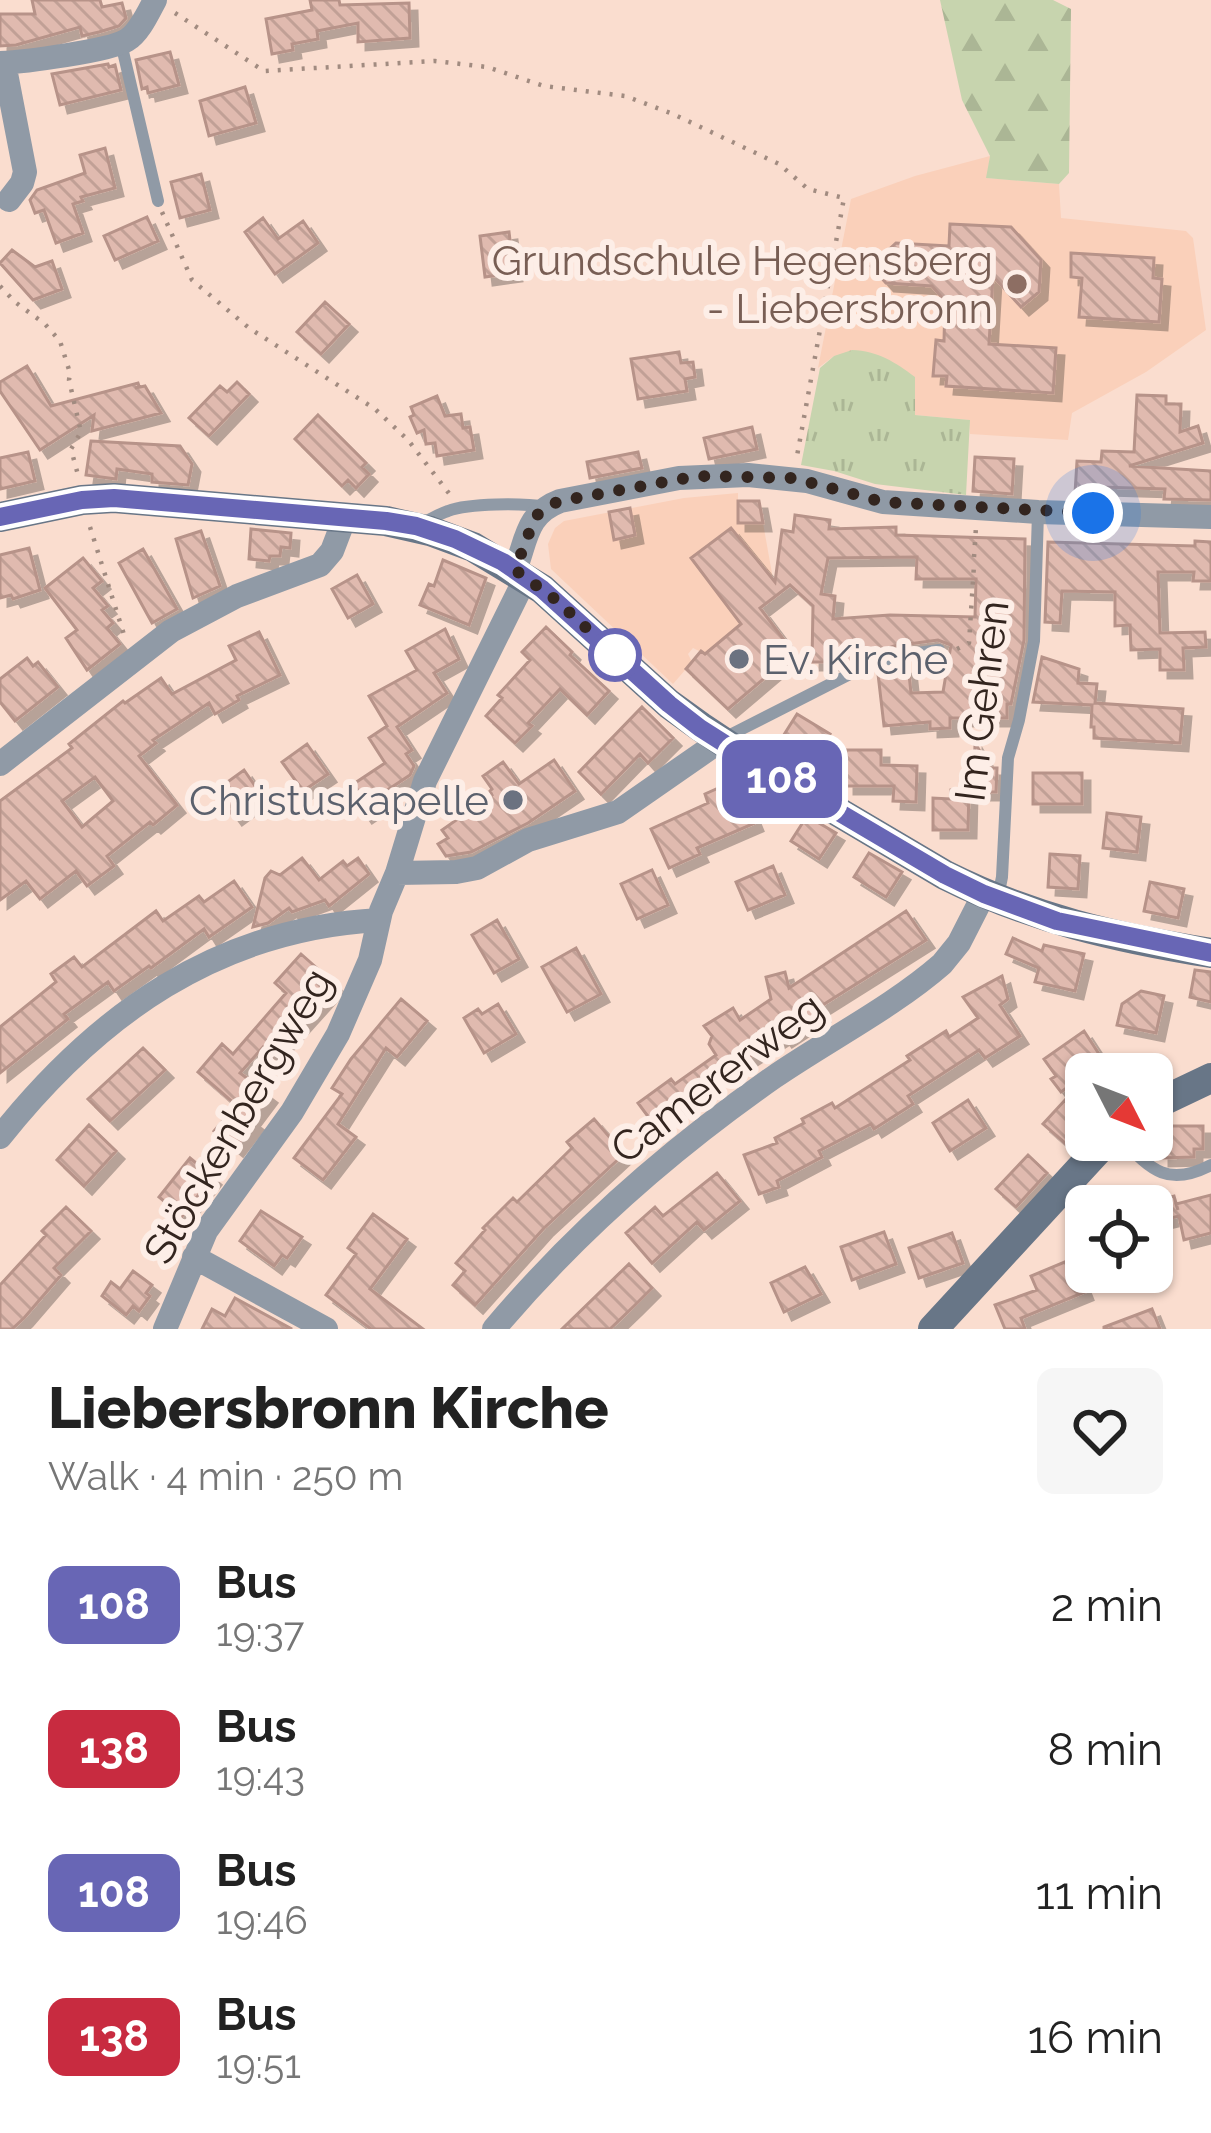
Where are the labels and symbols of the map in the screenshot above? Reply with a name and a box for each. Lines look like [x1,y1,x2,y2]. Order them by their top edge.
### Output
place label: Grundschule Hegensberg - Liebersbronn [492,236,993,333]
marker: Grundschule Hegensberg - Liebersbronn [1004,271,1030,297]
your location [1063,483,1123,543]
street label: Im Gehren [945,598,1019,804]
unlabelled marker [590,630,640,680]
place label: Ev. Kirche [763,635,948,684]
marker: Ev. Kirche [726,646,752,672]
line badge: 108 [713,740,851,818]
place label: Christuskapelle [189,776,489,825]
marker: Christuskapelle [500,787,526,813]
street label: Stöckenbergweg [134,960,342,1272]
street label: Camererweg [601,982,833,1174]
north arrow [1065,1053,1173,1161]

